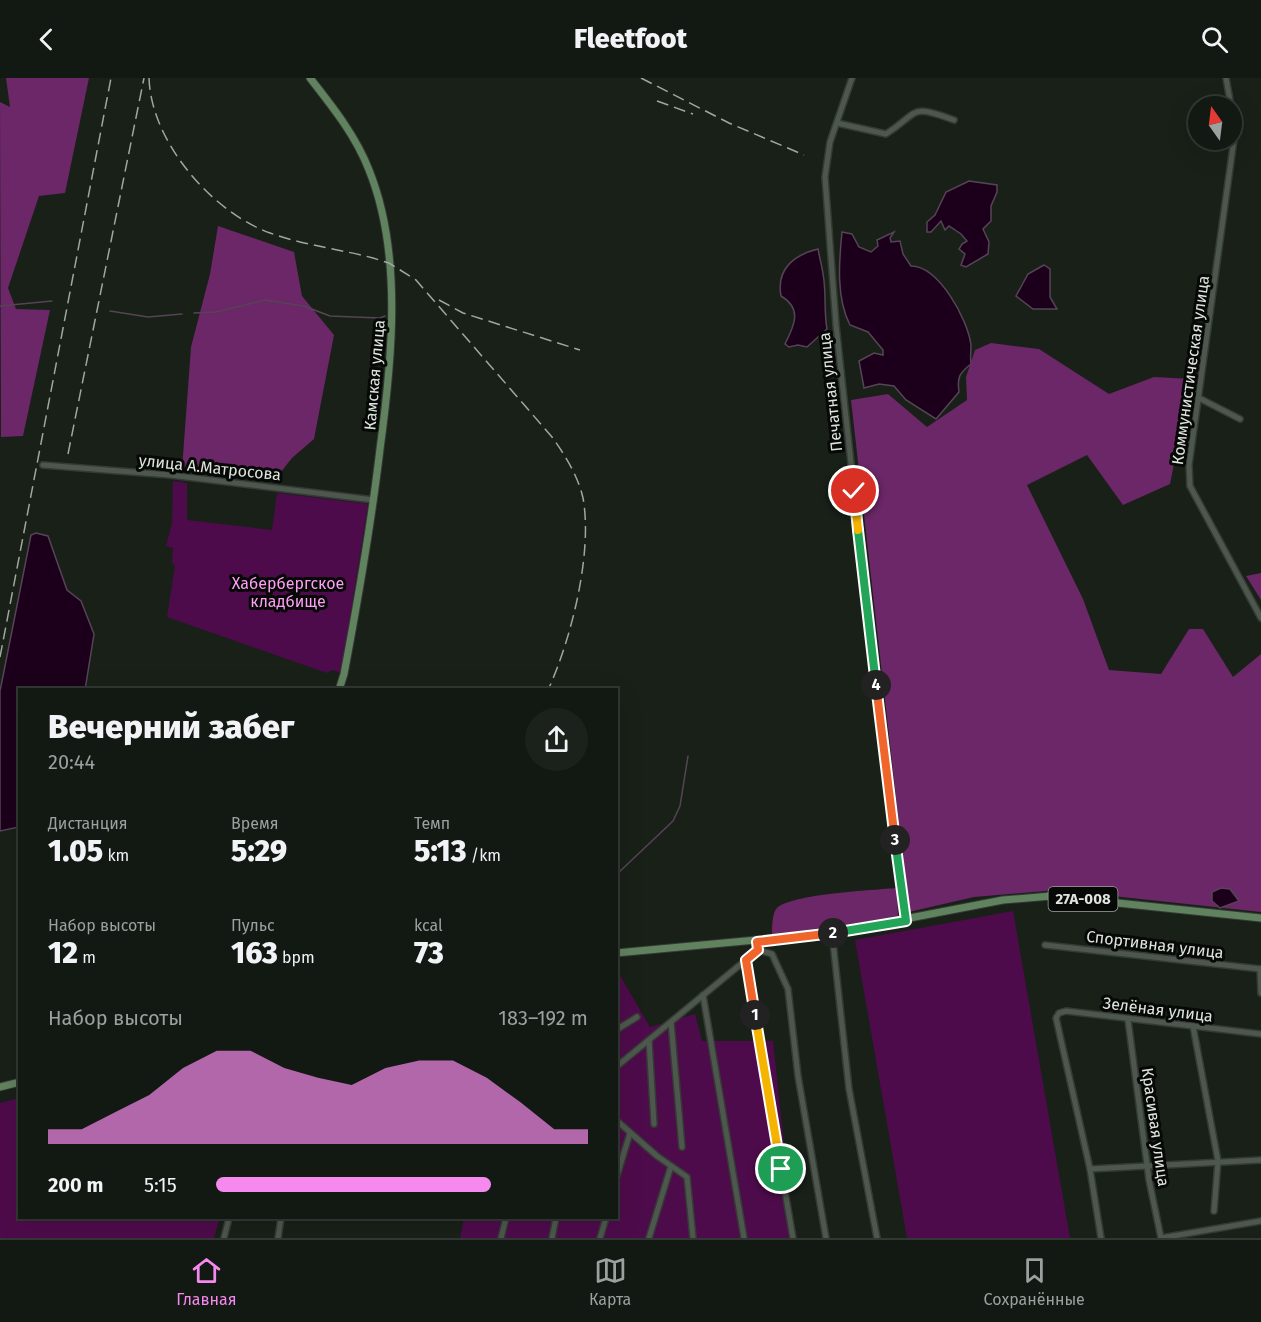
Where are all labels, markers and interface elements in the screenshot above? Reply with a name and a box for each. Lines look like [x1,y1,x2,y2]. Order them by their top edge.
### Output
icon: back [30,23,63,56]
text: Fleetfoot [574,23,687,55]
icon: search [1198,23,1231,56]
north arrow [1188,96,1242,150]
map controls [1188,96,1242,150]
street label: Коммунистическая улица [1168,274,1213,466]
street label: Камская улица [360,319,389,431]
street label: Печатная улица [815,331,846,453]
street label: улица А.Матросова [138,451,282,484]
pin [828,465,879,516]
icon: check [837,474,870,507]
park label: Хабербергское кладбище [232,574,344,611]
pin: 4 [861,670,891,700]
text: 4 [871,675,881,694]
text: Вечерний забег [48,707,294,747]
button: share [525,708,588,771]
text: 20:44 [48,750,95,774]
text: Дистанция [48,814,128,833]
text: Время [231,814,279,833]
text: Темп [414,814,450,833]
pin: 3 [880,825,910,855]
text: 3 [891,830,899,849]
text: 1.05 [48,833,103,869]
text: 5:29 [231,833,287,869]
text: 5:13 [414,833,467,869]
text: km [103,846,129,865]
text: /km [467,846,501,865]
road number: 27А-008 [1048,887,1118,911]
text: Набор высоты [48,916,156,935]
text: Пульс [231,916,275,935]
text: kcal [414,916,443,935]
pin: 2 [818,918,848,948]
text: 2 [829,923,837,942]
street label: Спортивная улица [1085,927,1225,962]
text: 12 [48,935,78,971]
text: 163 [231,935,278,971]
text: 73 [414,935,444,971]
text: m [78,948,96,967]
text: bpm [278,948,315,967]
street label: Зелёная улица [1102,993,1214,1026]
pin: 1 [740,1000,770,1030]
text: 1 [751,1005,759,1024]
text: Набор высоты [48,1006,183,1030]
text: 183–192 m [498,1006,588,1030]
street label: Красивая улица [1138,1066,1173,1188]
pin [755,1143,806,1194]
icon: arrive [764,1152,797,1185]
text: 200 m [48,1173,103,1197]
text: 5:15 [144,1173,177,1197]
tab: Главная [176,1254,237,1309]
tab: Карта [589,1254,631,1309]
tab: Сохранённые [984,1254,1085,1309]

